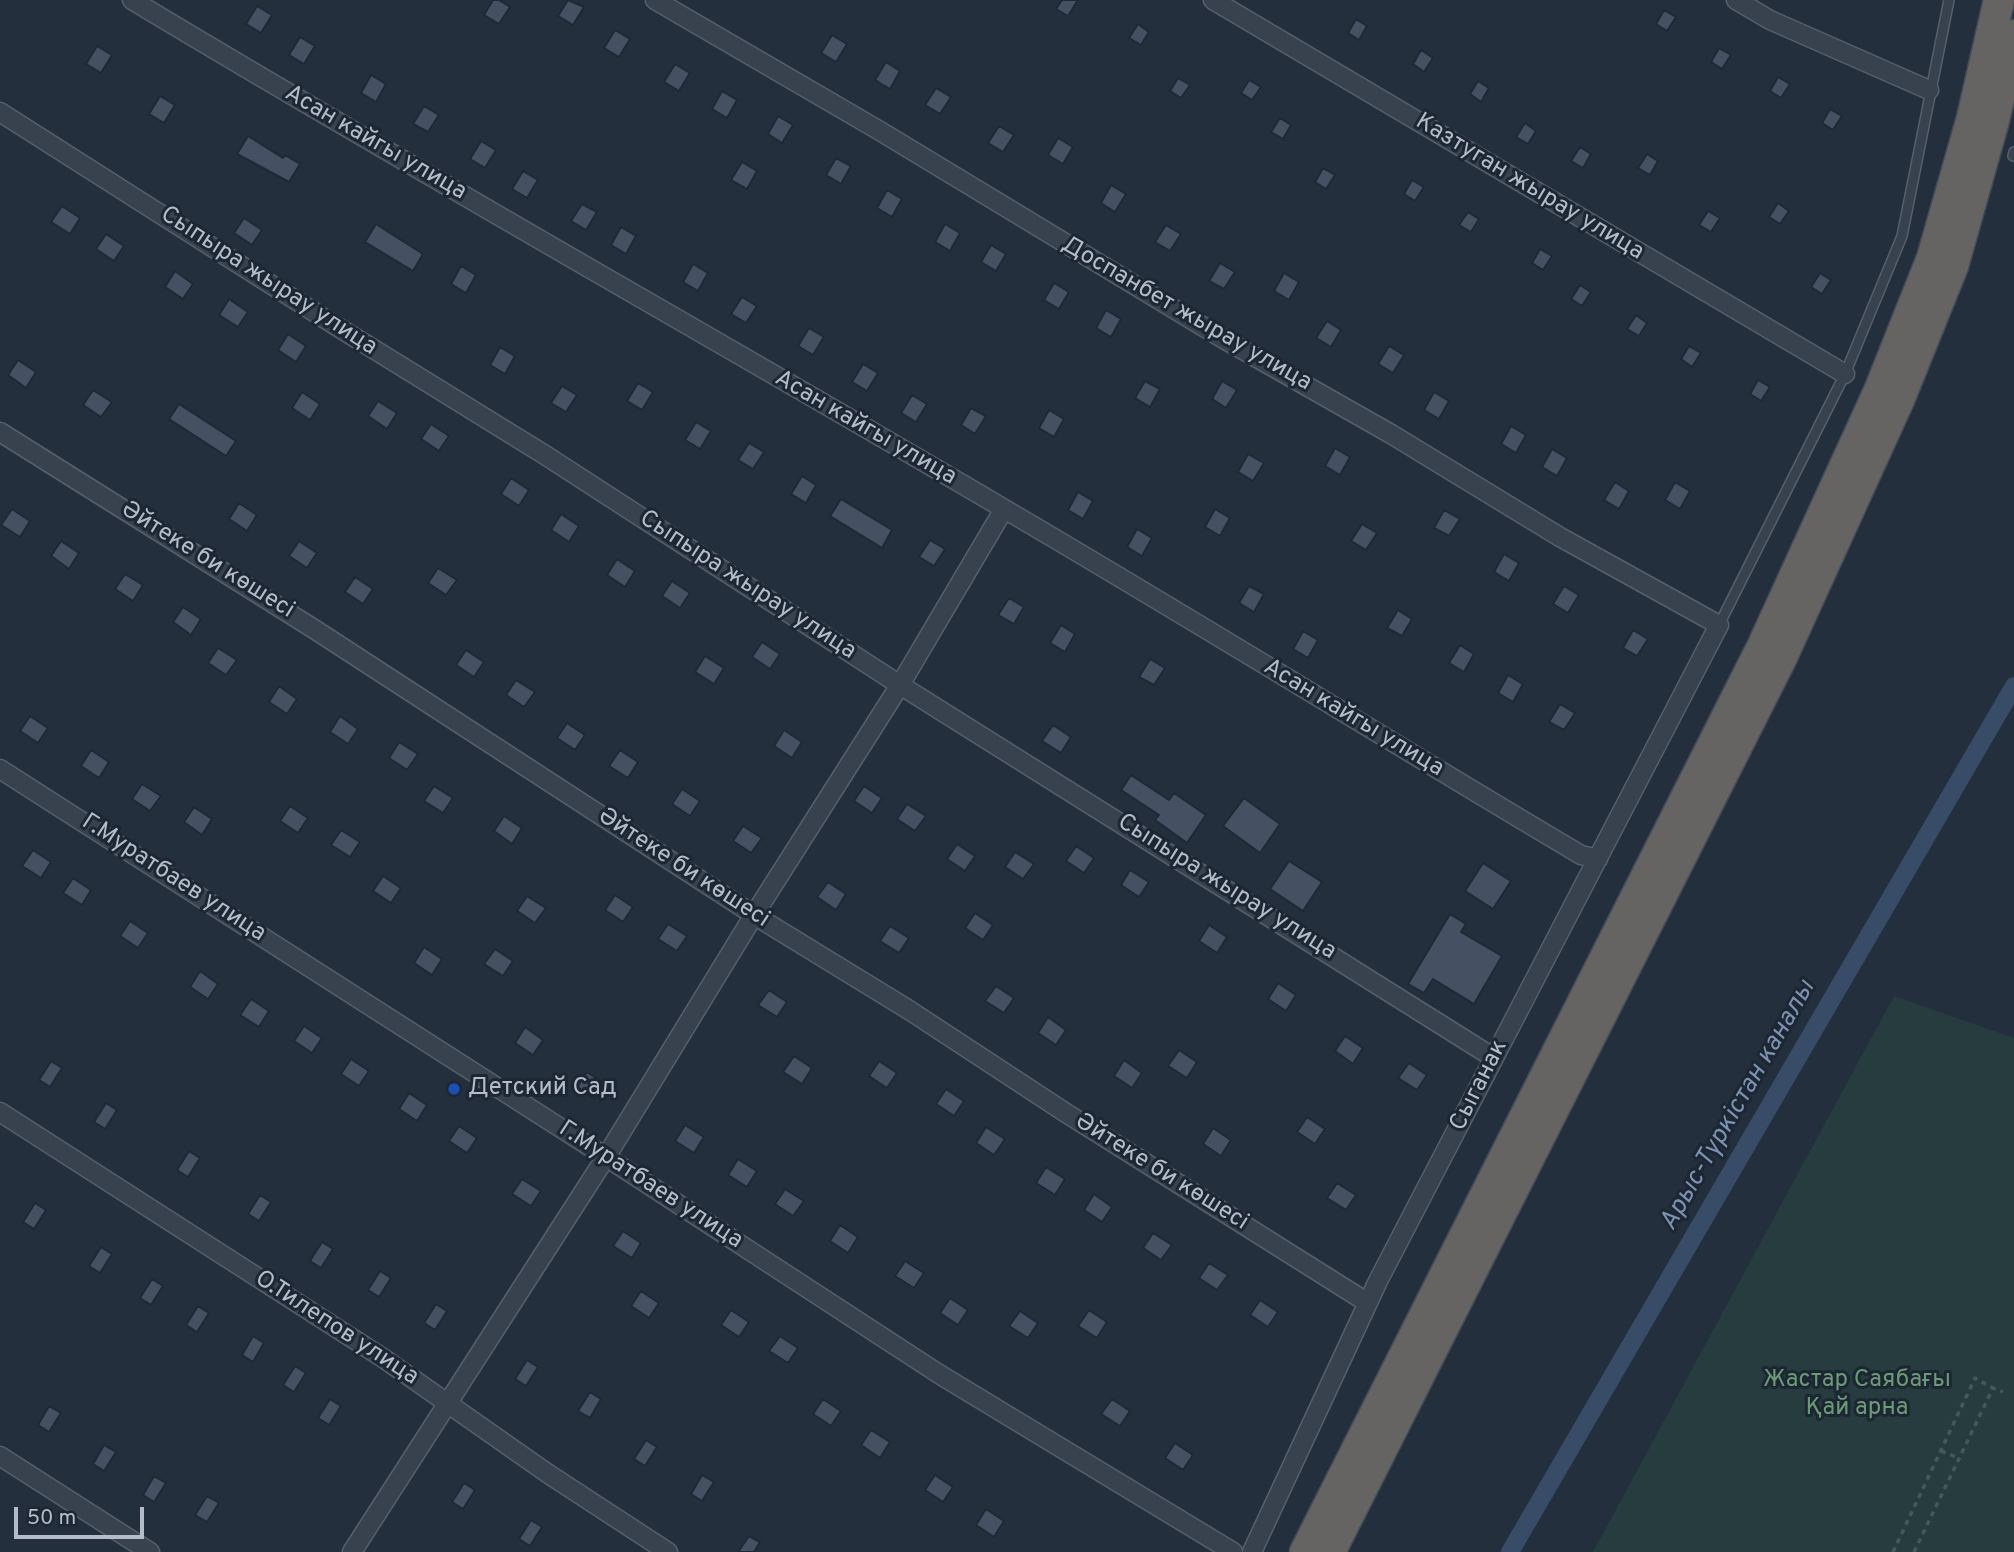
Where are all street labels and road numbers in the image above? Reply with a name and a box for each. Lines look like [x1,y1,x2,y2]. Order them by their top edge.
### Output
street label: Асан кайгы улица [279,80,471,208]
street label: Казтуган жырау улица [1409,108,1649,268]
street label: Сыпыра жырау улица [154,201,382,363]
street label: Доспанбет жырау улица [1056,232,1316,398]
street label: Асан кайгы улица [769,365,961,493]
street label: Әйтеке би көшесі [115,496,299,626]
street label: Сыпыра жырау улица [633,505,861,667]
street label: Асан кайгы улица [1258,654,1448,784]
street label: Әйтеке би көшесі [592,803,774,935]
street label: Г.Муратбаев улица [75,809,271,949]
street label: Сыпыра жырау улица [1111,809,1341,967]
street label: Сыганак [1445,1036,1515,1136]
street label: Әйтеке би көшесі [1069,1108,1253,1238]
street label: Г.Муратбаев улица [552,1116,748,1256]
street label: О.Тилепов улица [249,1265,423,1393]

